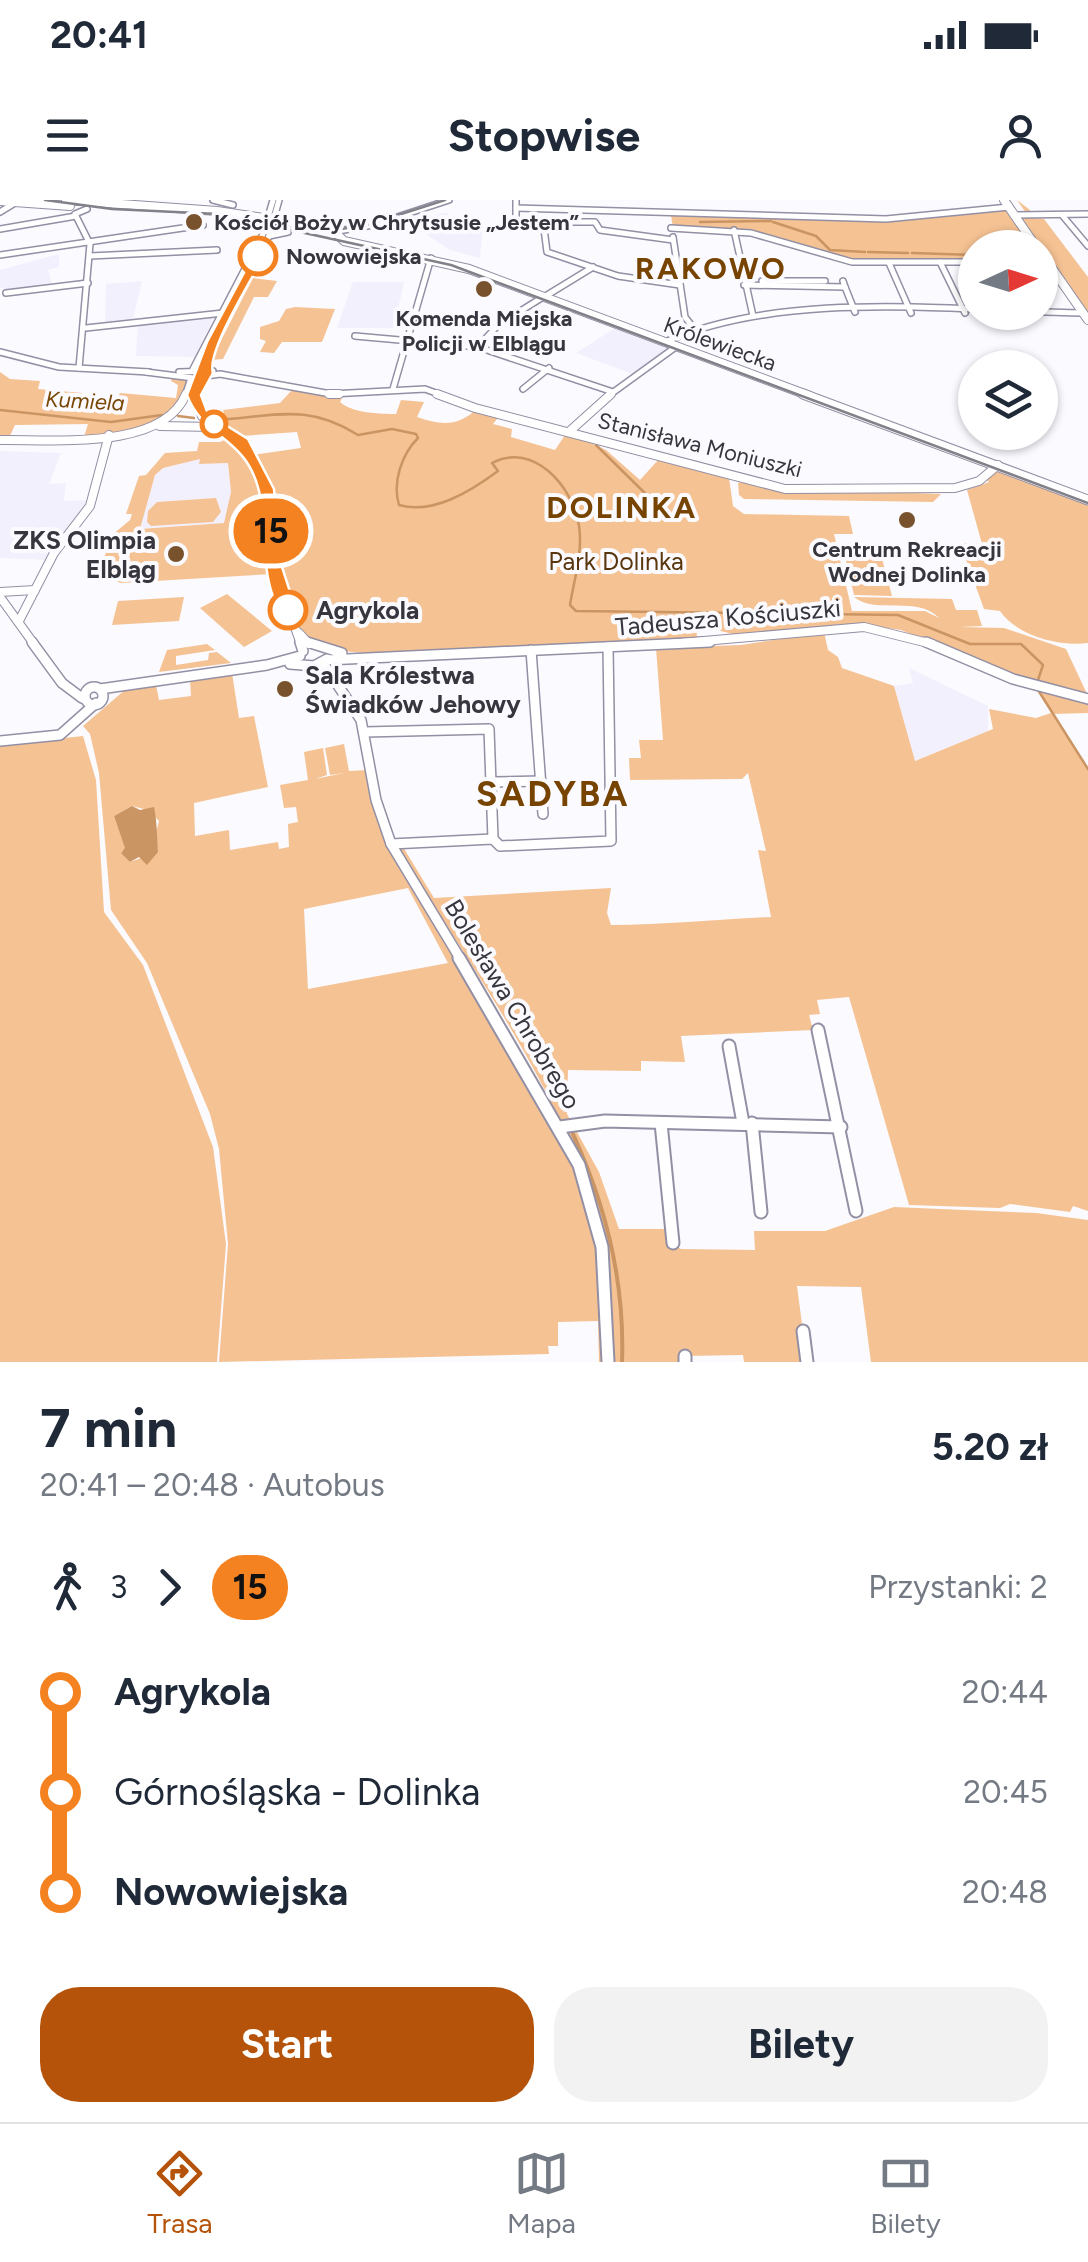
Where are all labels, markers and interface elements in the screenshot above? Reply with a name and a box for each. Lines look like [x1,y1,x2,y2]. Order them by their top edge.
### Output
text: 20:41 [50,12,148,58]
icon: menu [40,108,95,163]
text: Stopwise [448,108,640,162]
icon: person [993,108,1048,163]
place label: Kościół Boży w Chrytsusie „Jestem” [214,209,579,236]
marker: Kościół Boży w Chrytsusie „Jestem” [183,211,205,233]
north arrow [958,230,1058,330]
map controls [958,230,1058,450]
marker: Nowowiejska [239,237,277,275]
place label: Nowowiejska [286,243,422,270]
district label: RAKOWO [635,250,787,287]
marker: Komenda Miejska Policji w Elblągu [473,278,495,300]
place label: Komenda Miejska Policji w Elblągu [395,305,573,357]
street label: Królewiecka [660,311,780,377]
button: layers [958,350,1058,450]
water label: Kumiela [45,385,125,417]
street label: Stanisława Moniuszki [595,407,805,483]
unlabelled marker [201,411,227,437]
district label: DOLINKA [546,489,698,526]
line badge: 15 [226,498,316,564]
marker: Centrum Rekreacji Wodnej Dolinka [896,509,918,531]
text: 15 [253,510,289,552]
place label: ZKS Olimpia Elbląg [13,525,156,584]
place label: Centrum Rekreacji Wodnej Dolinka [812,536,1002,588]
marker: ZKS Olimpia Elbląg [165,543,187,565]
park label: Park Dolinka [548,546,684,576]
marker: Agrykola [269,591,307,629]
street label: Tadeusza Kościuszki [614,592,842,642]
place label: Agrykola [316,595,419,625]
place label: Sala Królestwa Świadków Jehowy [305,660,521,719]
marker: Sala Królestwa Świadków Jehowy [274,678,296,700]
district label: SADYBA [476,773,630,815]
street label: Bolesława Chrobrego [439,894,587,1114]
text: 7 min [40,1395,177,1461]
text: 5.20 zł [932,1424,1048,1470]
text: 20:41 – 20:48 · Autobus [40,1466,385,1504]
icon: walk [40,1560,95,1615]
icon: forward [142,1560,197,1615]
text: 15 [232,1566,268,1608]
text: 3 [110,1568,127,1606]
text: Przystanki: 2 [868,1568,1048,1606]
text: Agrykola [114,1669,271,1715]
text: 20:44 [962,1673,1048,1711]
text: Górnośląska - Dolinka [114,1769,480,1815]
text: 20:45 [963,1773,1048,1811]
text: Nowowiejska [114,1869,348,1915]
text: 20:48 [962,1873,1048,1911]
button: Start [40,1987,534,2102]
button: Bilety [554,1987,1048,2102]
tab: Trasa [147,2146,213,2240]
tab: Mapa [507,2146,576,2240]
tab: Bilety [870,2146,941,2240]

